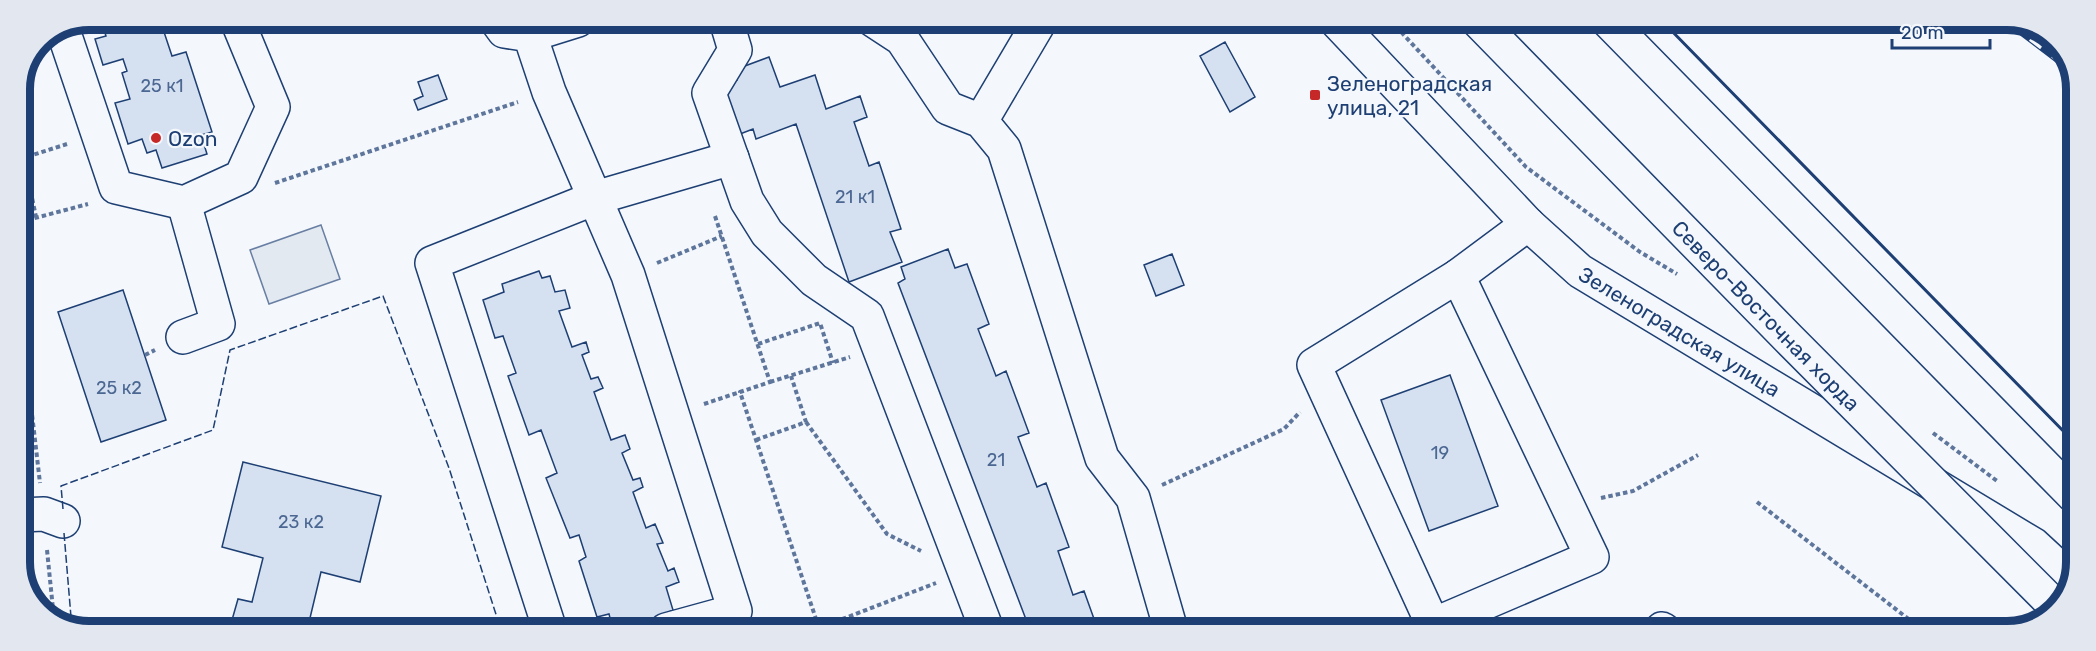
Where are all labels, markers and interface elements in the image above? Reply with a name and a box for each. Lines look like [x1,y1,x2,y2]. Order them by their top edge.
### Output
scale bar [1892,12,1990,50]
text: 20 m [1901,22,1943,44]
place label: Зеленоградская улица, 21 [1327,71,1492,120]
house number: 25 к1 [140,75,184,97]
marker: Зеленоградская улица, 21 [1308,88,1322,102]
place label: Ozon [168,126,218,151]
marker: Ozon [149,131,163,145]
house number: 21 к1 [835,186,875,208]
street label: Северо-Восточная хорда [1667,215,1865,416]
street label: Зеленоградская улица [1574,261,1785,402]
house number: 25 к2 [96,377,142,399]
house number: 19 [1431,442,1449,464]
house number: 21 [987,449,1005,471]
house number: 23 к2 [278,511,324,533]

